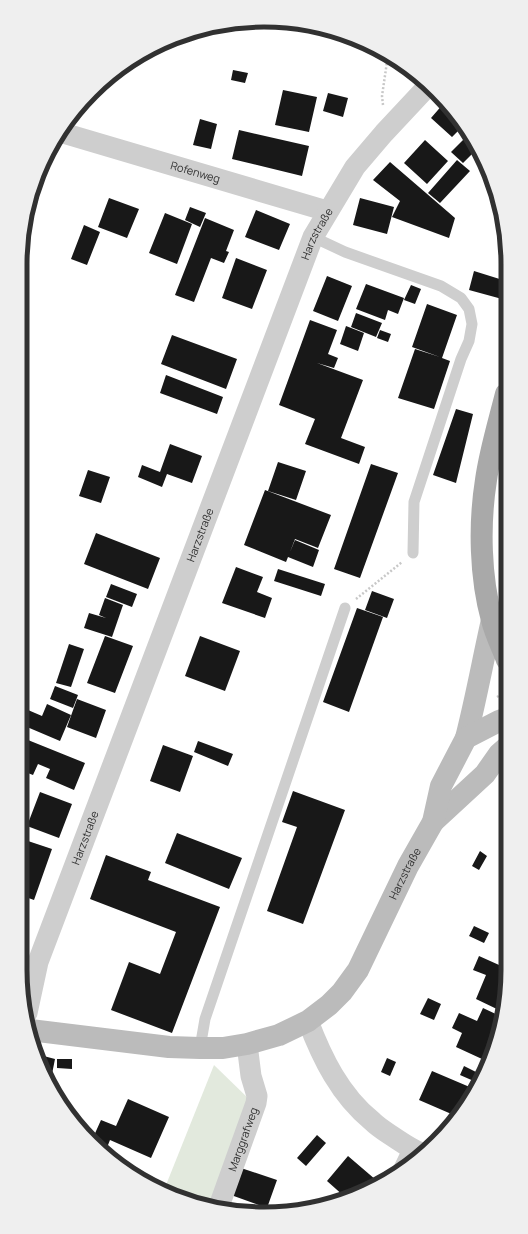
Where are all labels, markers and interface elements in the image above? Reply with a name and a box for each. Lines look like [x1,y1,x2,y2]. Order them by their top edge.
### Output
street label: Rofenweg [169,157,222,186]
street label: Harzstraße [297,204,336,262]
street label: Harzstraße [183,505,217,564]
street label: Harzstraße [68,808,102,867]
street label: Harzstraße [385,844,424,902]
street label: Marggrafweg [224,1105,261,1173]

